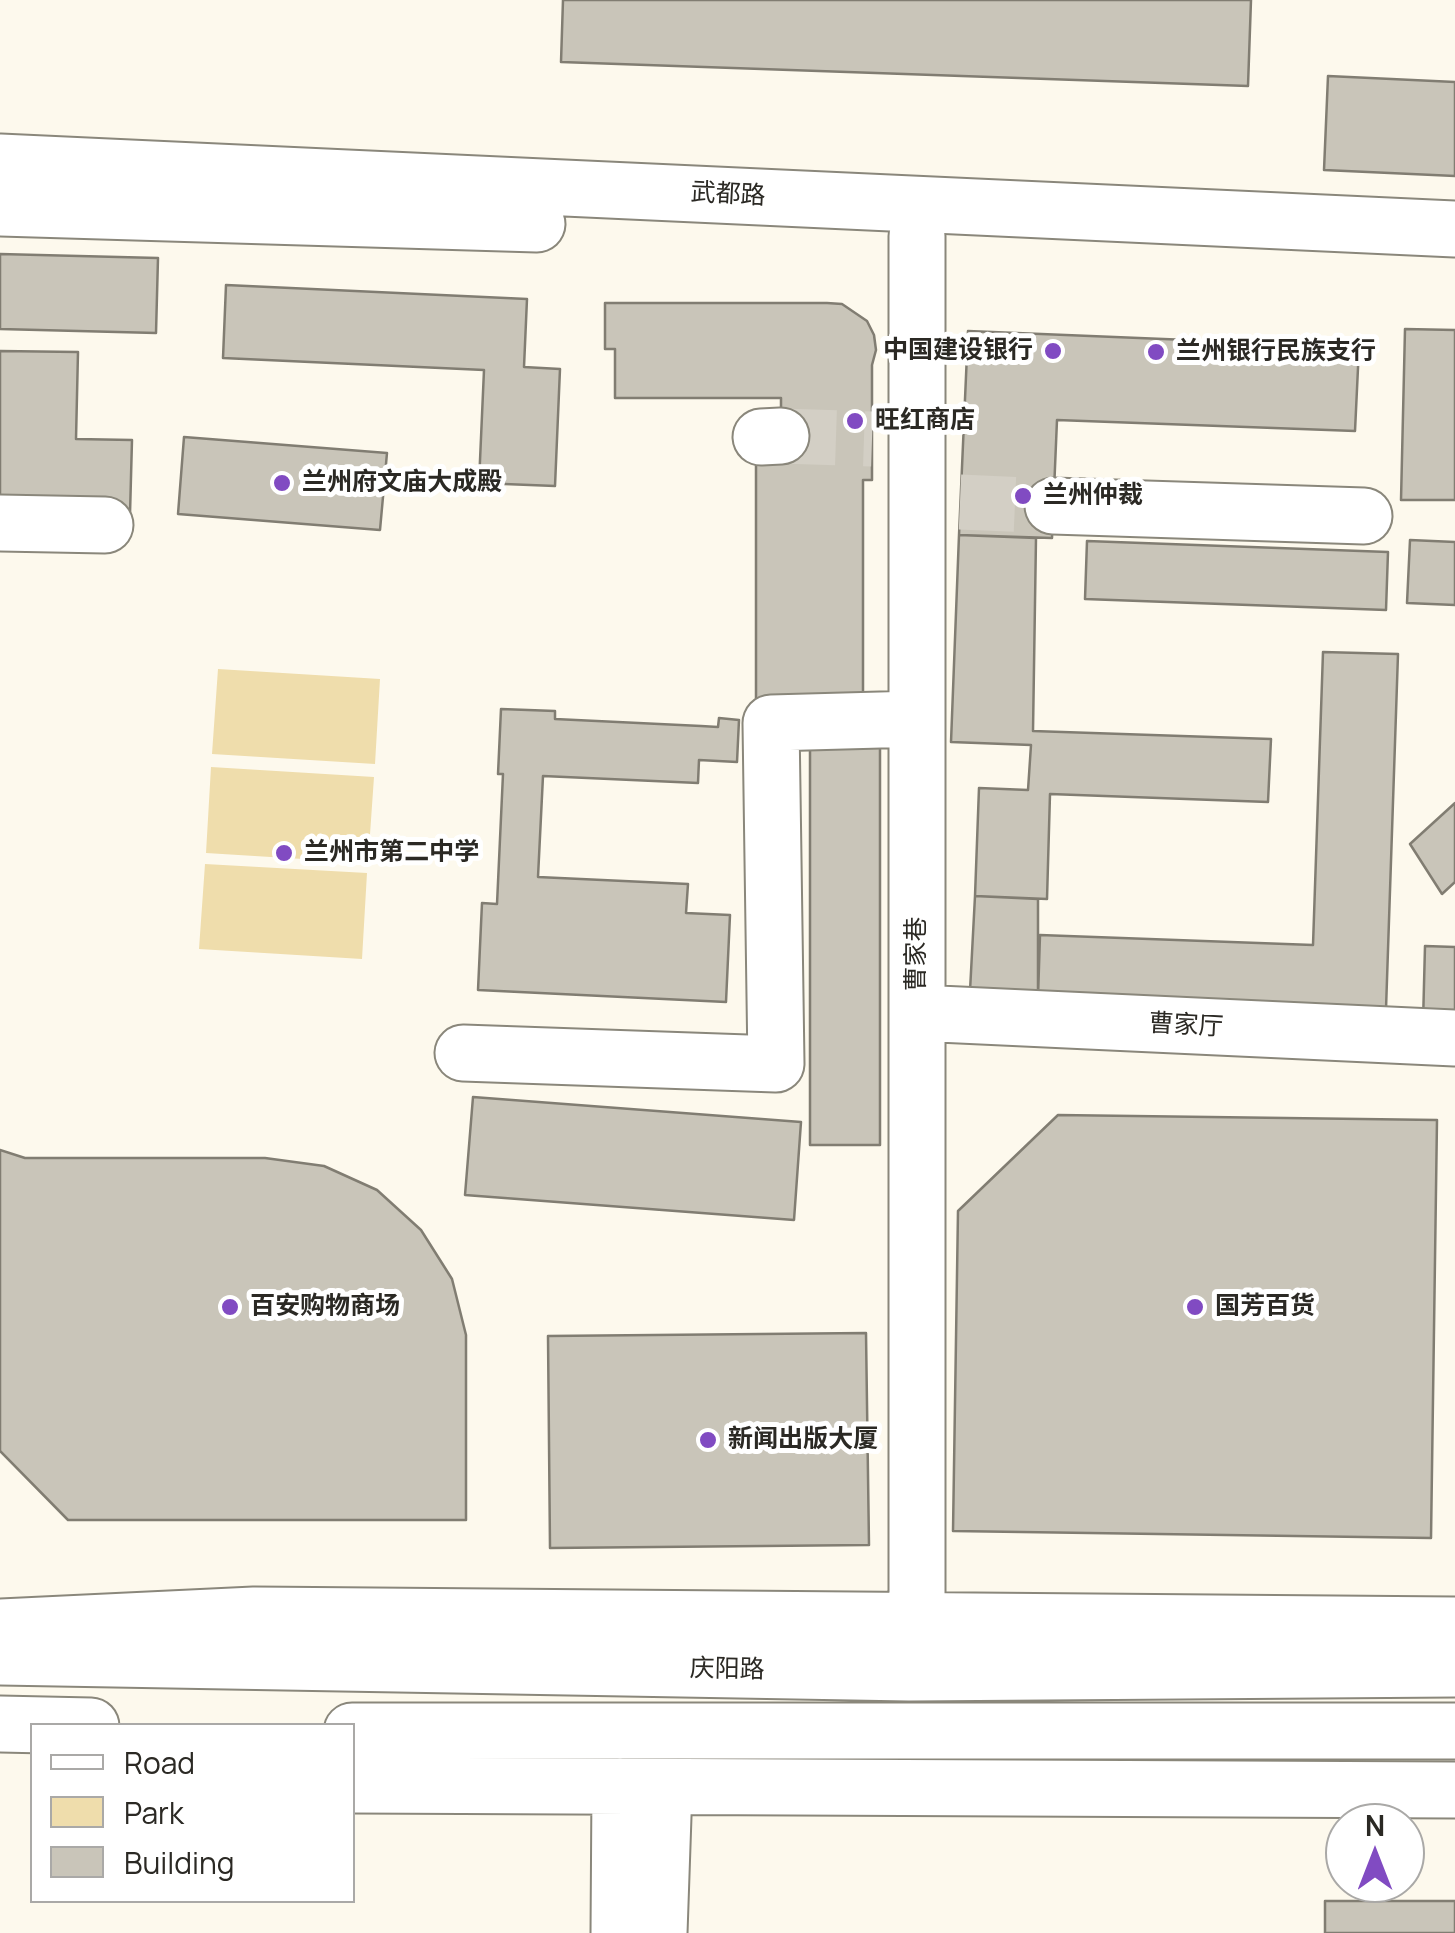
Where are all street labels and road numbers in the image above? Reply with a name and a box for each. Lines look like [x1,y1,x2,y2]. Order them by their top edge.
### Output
street label: 武都路 [690,178,766,212]
street label: 曹家巷 [902,917,932,991]
street label: 曹家厅 [1148,1009,1224,1043]
street label: 庆阳路 [689,1654,765,1686]

